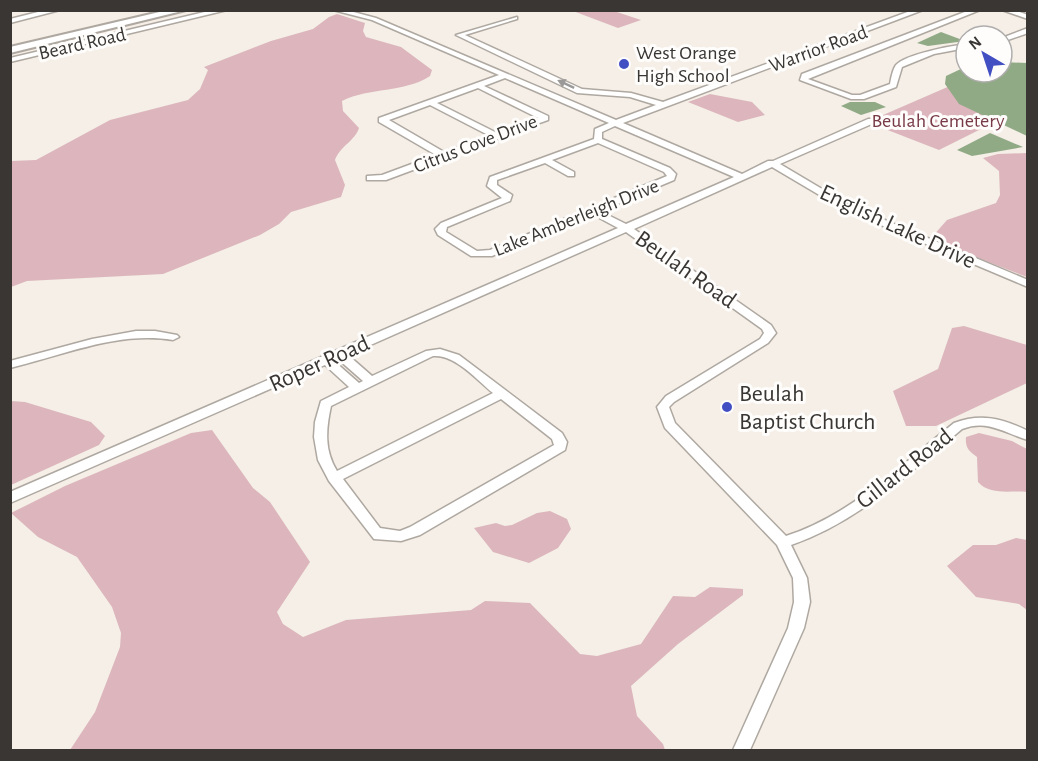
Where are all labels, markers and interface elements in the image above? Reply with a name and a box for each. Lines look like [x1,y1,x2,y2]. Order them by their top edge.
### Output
street label: Warrior Road [767,22,870,76]
street label: Beard Road [37,24,128,64]
north arrow [954,24,1014,84]
text: N [966,33,985,53]
place label: West Orange High School [636,43,737,86]
marker: West Orange High School [617,57,631,71]
one-way arrow [557,80,574,89]
street label: Citrus Cove Drive [411,111,540,177]
park label: Beulah Cemetery [872,111,1005,131]
street label: Lake Amberleigh Drive [491,176,662,260]
street label: English Lake Drive [816,180,979,274]
street label: Beulah Road [631,226,740,313]
street label: Roper Road [266,331,373,397]
place label: Beulah Baptist Church [739,382,876,434]
marker: Beulah Baptist Church [720,400,734,414]
street label: Gillard Road [852,424,957,514]

